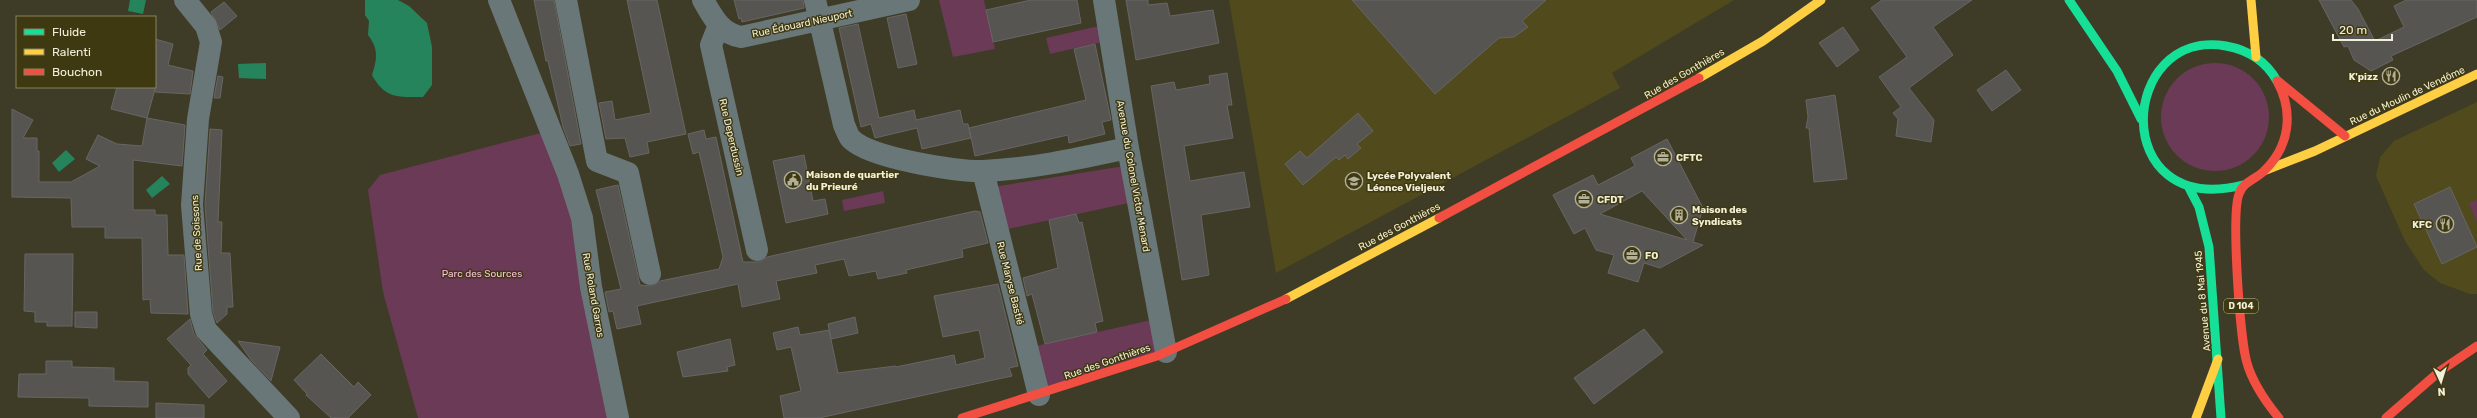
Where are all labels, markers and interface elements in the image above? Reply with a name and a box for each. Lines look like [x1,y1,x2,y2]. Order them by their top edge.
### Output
street label: Rue Édouard Nieuport [751,7,854,40]
legend [16,16,156,88]
scale bar [2333,16,2392,42]
text: 20 m [2339,23,2367,37]
text: Fluide [52,25,86,39]
text: Ralenti [52,45,91,59]
street label: Rue des Gonthières [1642,46,1727,102]
street label: Rue du Moulin de Vendôme [2348,64,2467,128]
text: Bouchon [52,65,102,79]
restaurant icon: K'pizz [2381,66,2401,86]
place label: K'pizz [2349,71,2378,83]
street label: Rue Deperdussin [716,97,746,177]
street label: Avenue du Colonel Victor Menard [1114,99,1152,253]
office icon: CFTC [1653,147,1673,167]
place label: CFTC [1676,152,1702,164]
place label: Maison de quartier du Prieuré [806,169,899,193]
public building icon: Maison de quartier du Prieuré [783,170,803,190]
place label: Lycée Polyvalent Léonce Vieljeux [1367,170,1451,194]
school or university icon: Lycée Polyvalent Léonce Vieljeux [1344,171,1364,191]
office icon: CFDT [1574,189,1594,209]
place label: CFDT [1597,194,1624,206]
street label: Rue de Soissons [189,195,205,271]
street label: Rue des Gonthières [1357,200,1442,253]
place label: Maison des Syndicats [1692,204,1747,228]
building icon: Maison des Syndicats [1669,205,1689,225]
restaurant icon: KFC [2435,214,2455,234]
place label: KFC [2412,219,2432,231]
street label: Rue Maryse Bastié [994,240,1026,327]
office icon: FO [1622,245,1642,265]
place label: FO [1645,250,1658,262]
street label: Avenue du 8 Mai 1945 [2193,250,2213,352]
street label: Rue Roland Garros [580,252,606,339]
park label: Parc des Sources [442,268,522,280]
road number: D 104 [2224,299,2258,313]
street label: Rue des Gonthières [1062,342,1152,382]
north arrow [2421,362,2461,402]
text: N [2437,385,2446,398]

